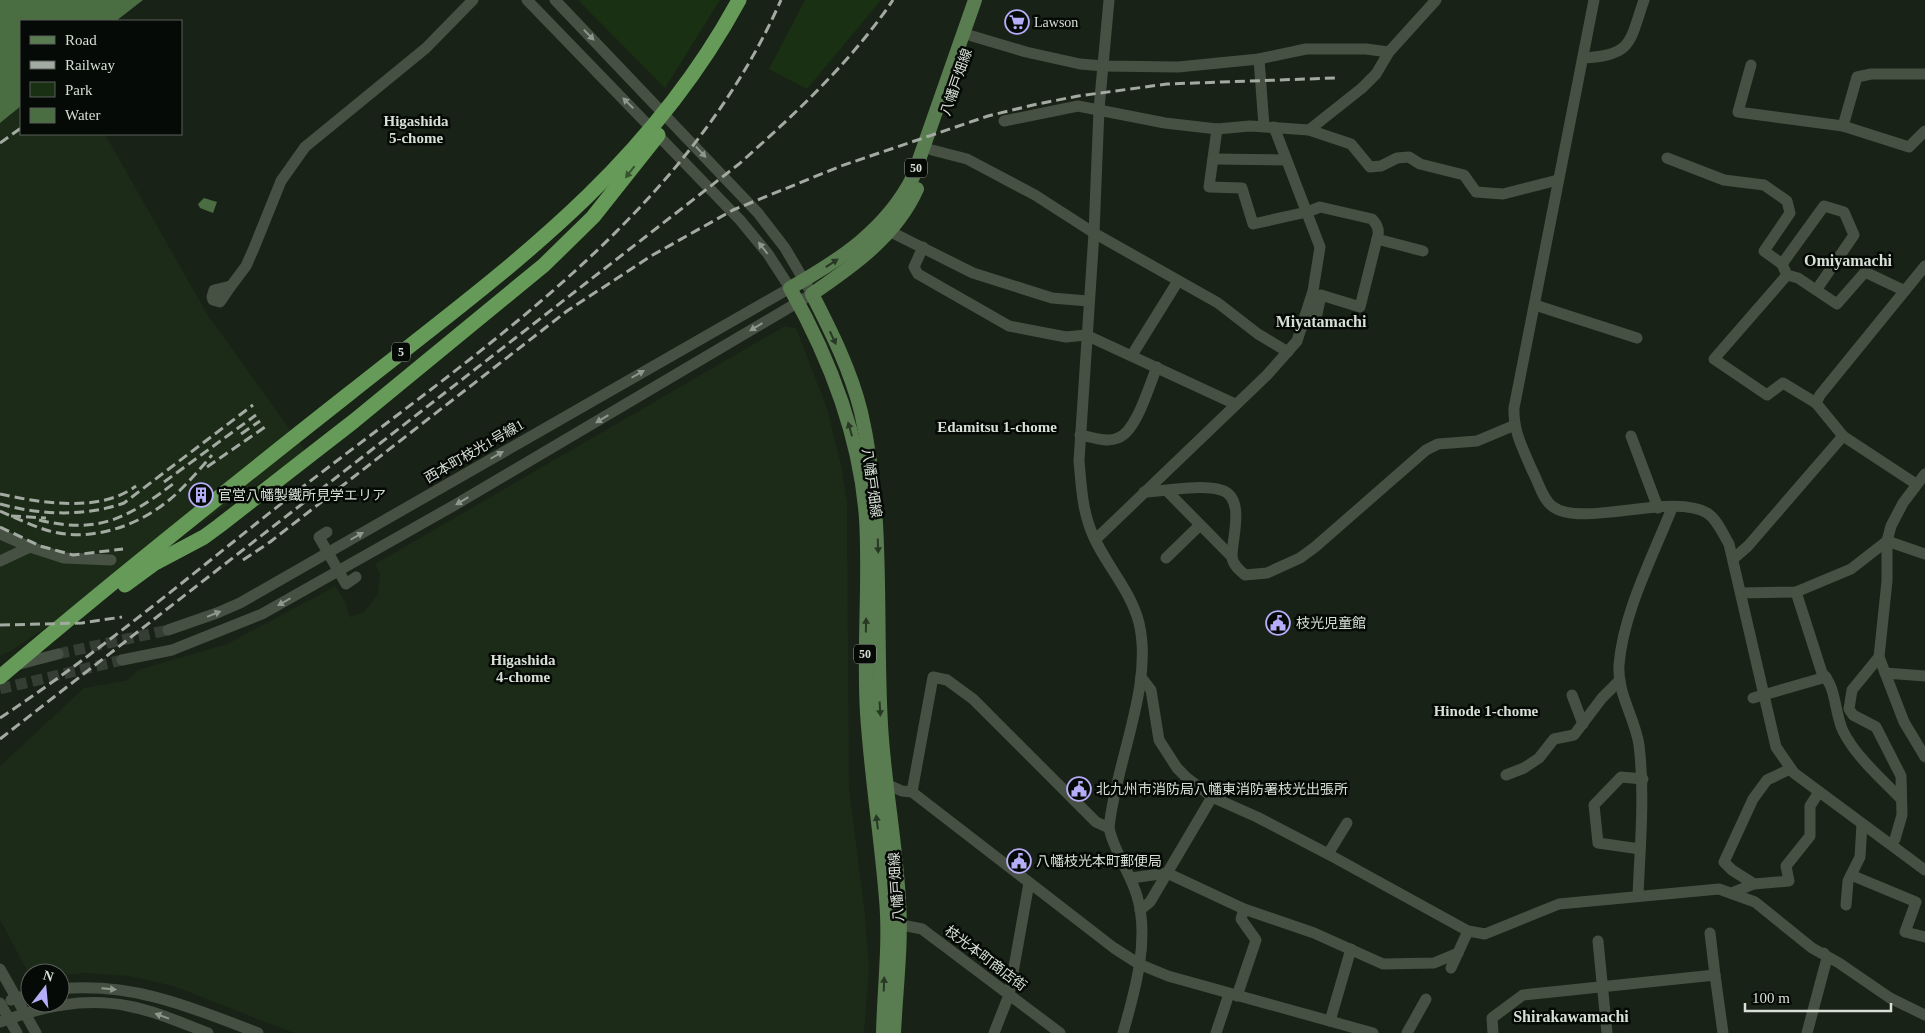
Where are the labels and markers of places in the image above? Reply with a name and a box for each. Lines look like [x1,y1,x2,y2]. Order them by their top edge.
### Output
supermarket icon: Lawson [1004,9,1030,35]
place label: Lawson [1034,15,1078,30]
building icon: 官営八幡製鐵所見学エリア [188,482,214,508]
place label: 官営八幡製鐵所見学エリア [218,488,386,503]
public building icon: 枝光児童館 [1265,610,1291,636]
place label: 枝光児童館 [1296,616,1366,631]
public building icon: 北九州市消防局八幡東消防署枝光出張所 [1066,776,1092,802]
place label: 北九州市消防局八幡東消防署枝光出張所 [1096,781,1348,797]
public building icon: 八幡枝光本町郵便局 [1006,848,1032,874]
place label: 八幡枝光本町郵便局 [1036,854,1162,869]

